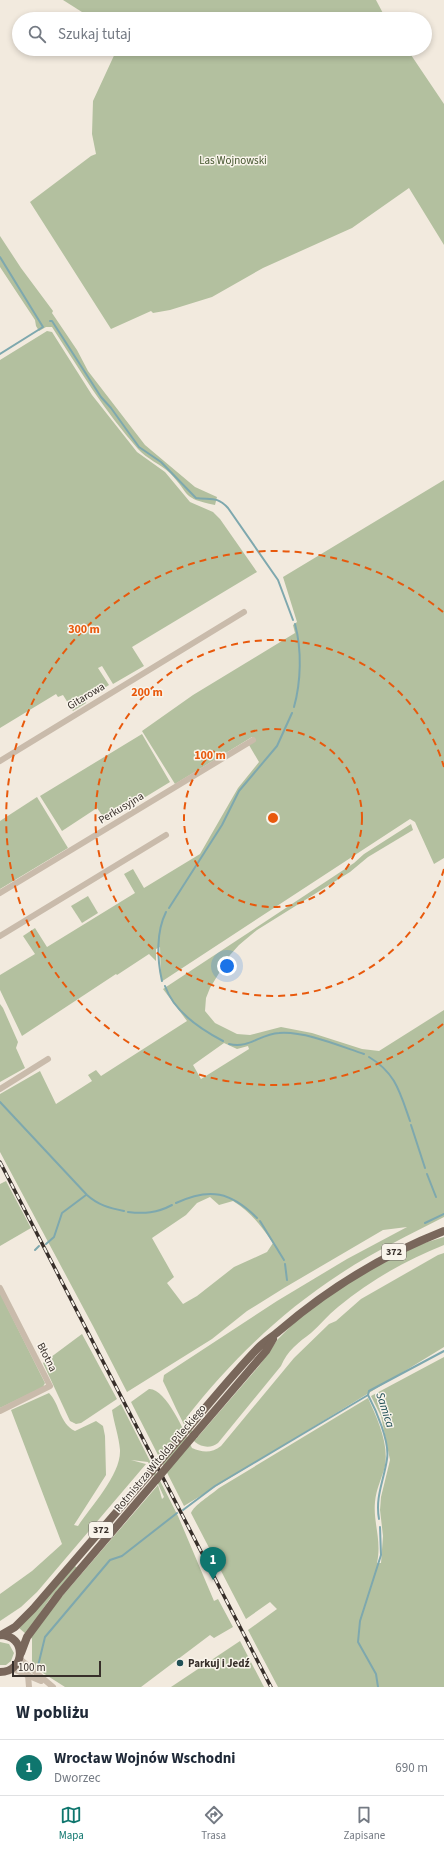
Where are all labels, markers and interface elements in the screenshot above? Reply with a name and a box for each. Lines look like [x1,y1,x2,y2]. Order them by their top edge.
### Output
search box [12,12,432,56]
icon: search [26,23,48,45]
text: Szukaj tutaj [58,24,131,45]
park label: Las Wojnowski [199,153,267,168]
text: 300 m [68,621,100,638]
street label: Gitarowa [64,679,108,713]
text: 200 m [131,684,163,701]
text: 100 m [194,747,226,764]
street label: Perkusyjna [96,789,146,827]
centre of rings [266,811,280,825]
your location [217,956,237,976]
road number: 372 [382,1244,406,1260]
street label: Błotna [33,1340,61,1374]
water label: Samica [371,1390,399,1430]
street label: Rotmistrza Witolda Pileckiego [111,1401,210,1515]
road number: 372 [89,1522,113,1538]
pin: 1 [200,1547,226,1580]
place label: Parkuj i Jedź [188,1656,250,1671]
marker: Parkuj i Jedź [175,1658,185,1668]
scale bar [12,1659,101,1678]
text: 100 m [18,1660,46,1675]
text: W pobliżu [16,1701,89,1725]
text: Wrocław Wojnów Wschodni [54,1748,235,1769]
text: 1 [26,1759,32,1777]
text: 690 m [395,1759,428,1777]
text: Dworzec [54,1769,101,1787]
tab: Mapa [59,1804,84,1843]
tab: Trasa [201,1804,226,1843]
tab: Zapisane [343,1804,385,1843]

